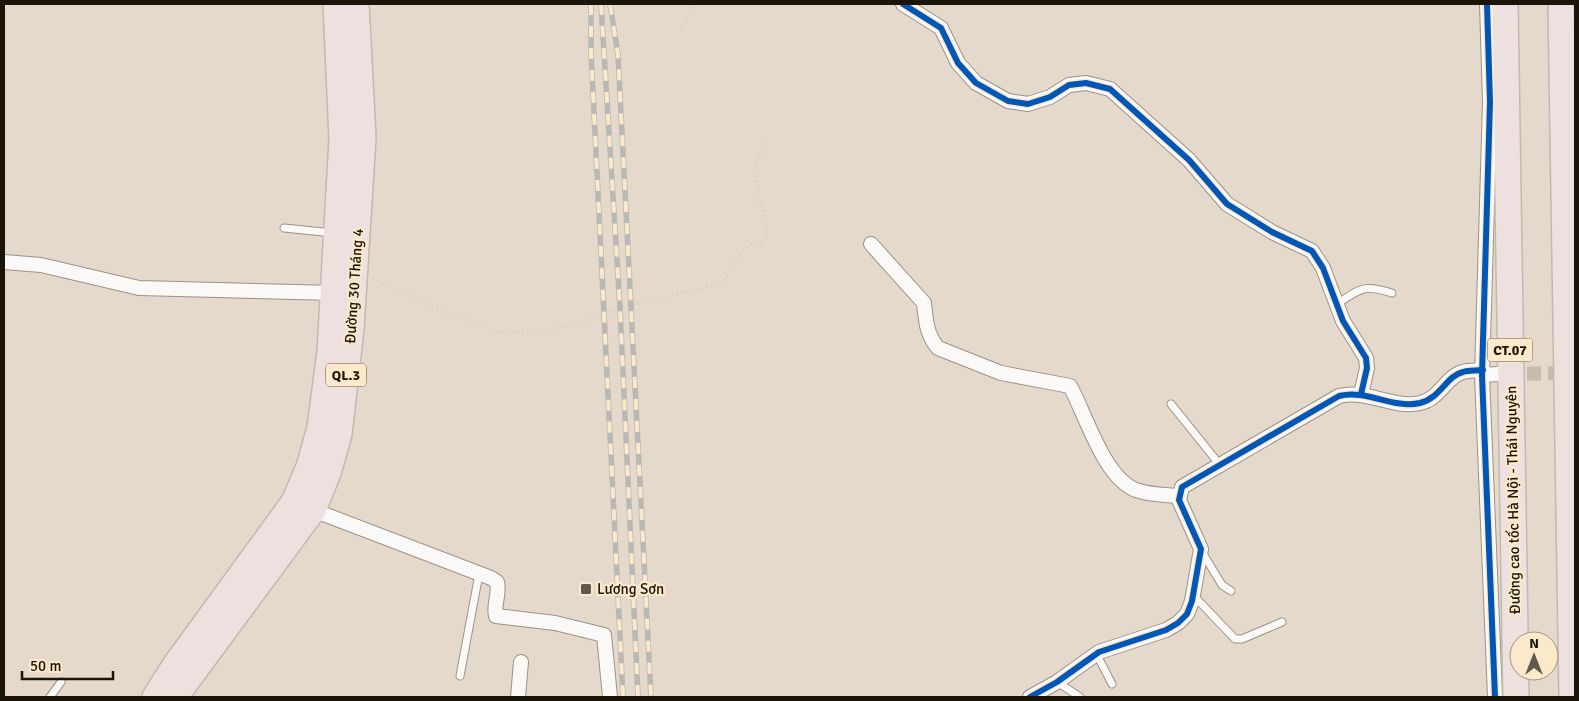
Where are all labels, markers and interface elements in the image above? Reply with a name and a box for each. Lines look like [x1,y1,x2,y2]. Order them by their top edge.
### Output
street label: Đường 30 Tháng 4 [341,228,367,344]
road number: CT.07 [1488,338,1532,362]
road number: QL.3 [326,364,366,386]
street label: Đường cao tốc Hà Nội - Thái Nguyên [1502,385,1524,615]
place label: Lương Sơn [597,580,664,598]
marker: Lương Sơn [579,582,593,596]
north arrow [1509,631,1559,681]
text: N [1529,635,1539,652]
scale bar [22,648,114,680]
text: 50 m [30,657,61,675]

